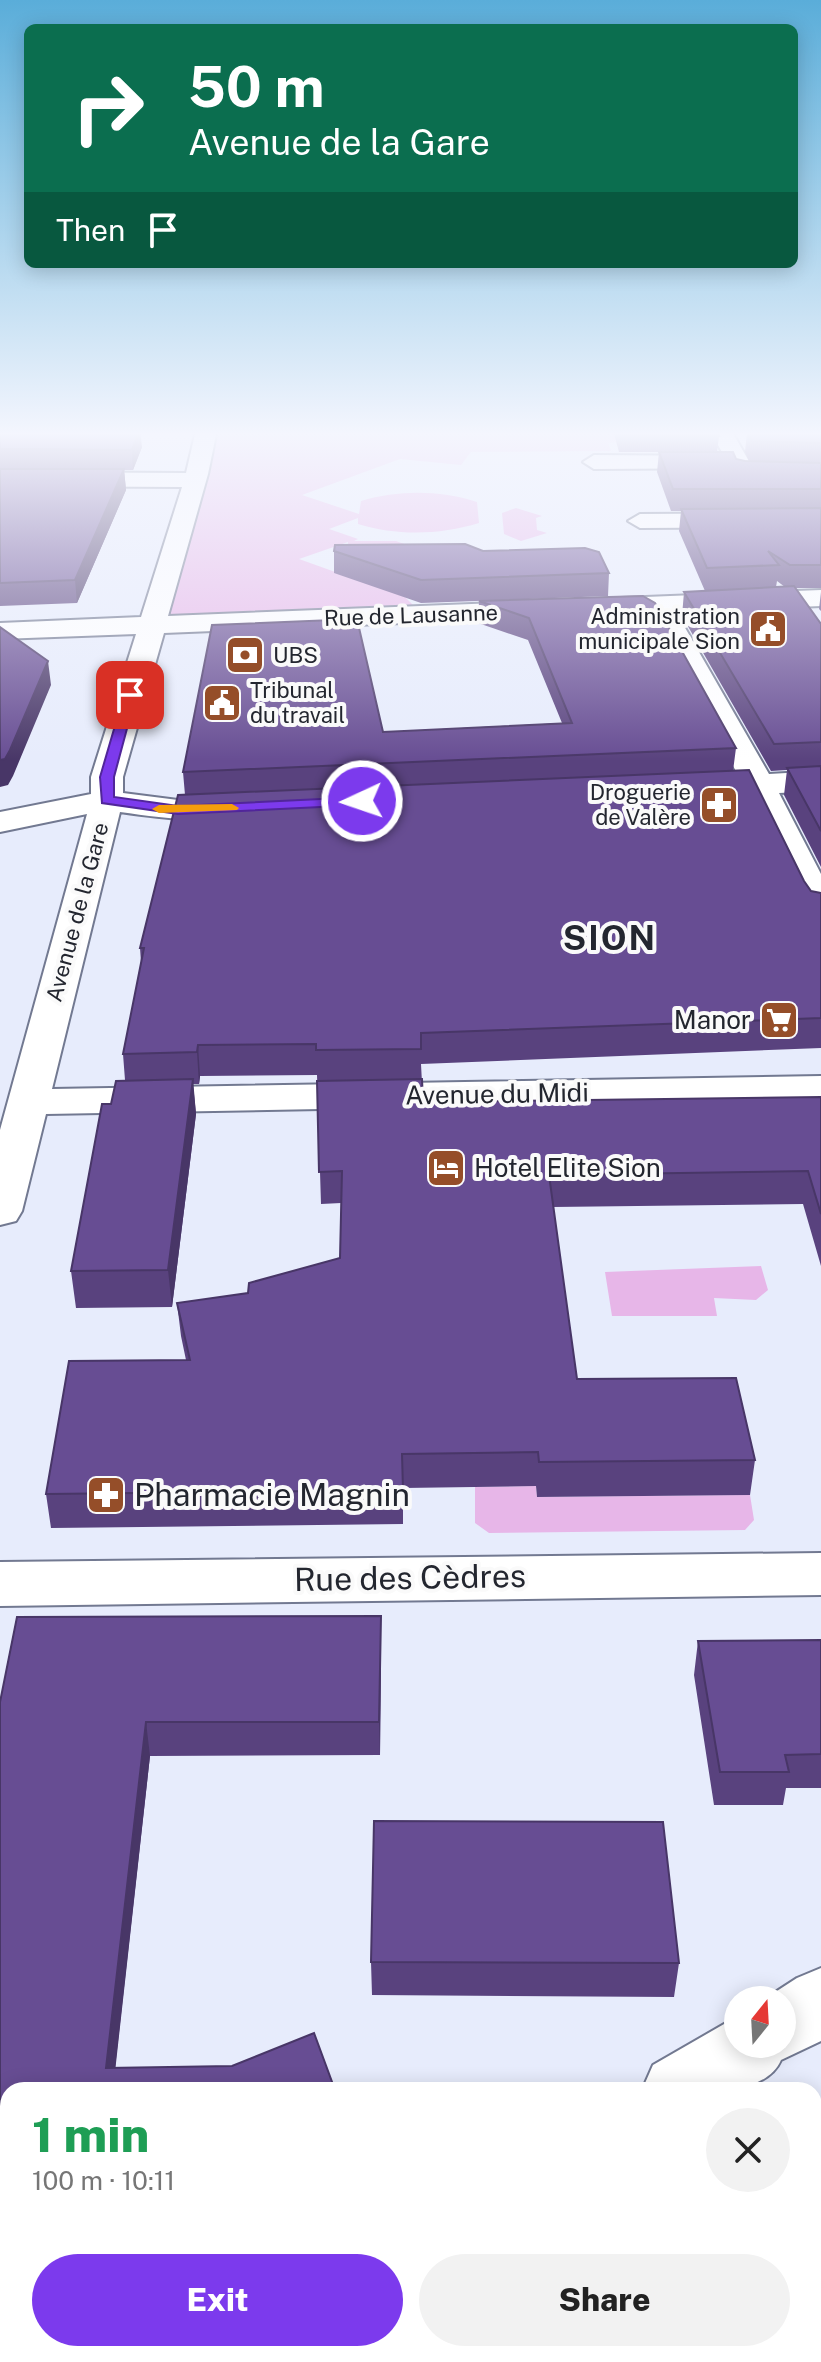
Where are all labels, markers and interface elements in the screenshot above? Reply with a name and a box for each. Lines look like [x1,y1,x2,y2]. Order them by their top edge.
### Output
text: 50 m [188,54,325,120]
icon: right [56,56,160,160]
text: Avenue de la Gare [188,121,490,163]
icon: arrive [141,208,185,252]
text: Then [56,212,125,248]
street label: Rue de Lausanne [324,599,498,631]
place label: Administration municipale Sion [578,603,740,654]
public building icon: Administration municipale Sion [747,608,789,650]
bank icon: UBS [224,634,266,676]
place label: UBS [273,642,318,668]
pin [96,661,164,729]
icon: arrive [108,673,152,717]
place label: Tribunal du travail [250,677,345,728]
public building icon: Tribunal du travail [201,682,243,724]
position arrow [320,759,404,843]
place label: Droguerie de Valère [590,779,691,830]
pharmacy icon: Droguerie de Valère [698,784,740,826]
street label: Avenue de la Gare [41,820,113,1004]
district label: SION [563,918,657,958]
supermarket icon: Manor [758,999,800,1041]
place label: Manor [674,1004,751,1035]
street label: Avenue du Midi [405,1076,589,1111]
hotel icon: Hotel Elite Sion [425,1147,467,1189]
place label: Hotel Elite Sion [474,1152,661,1183]
pharmacy icon: Pharmacie Magnin [85,1474,127,1516]
place label: Pharmacie Magnin [134,1476,410,1513]
street label: Rue des Cèdres [294,1557,526,1598]
north arrow [724,1986,796,2058]
map controls [724,1986,796,2058]
text: 1 min [32,2106,149,2163]
button: close [706,2108,790,2192]
text: 100 m · 10:11 [32,2165,175,2196]
button: Exit [32,2254,403,2346]
button: Share [419,2254,790,2346]

